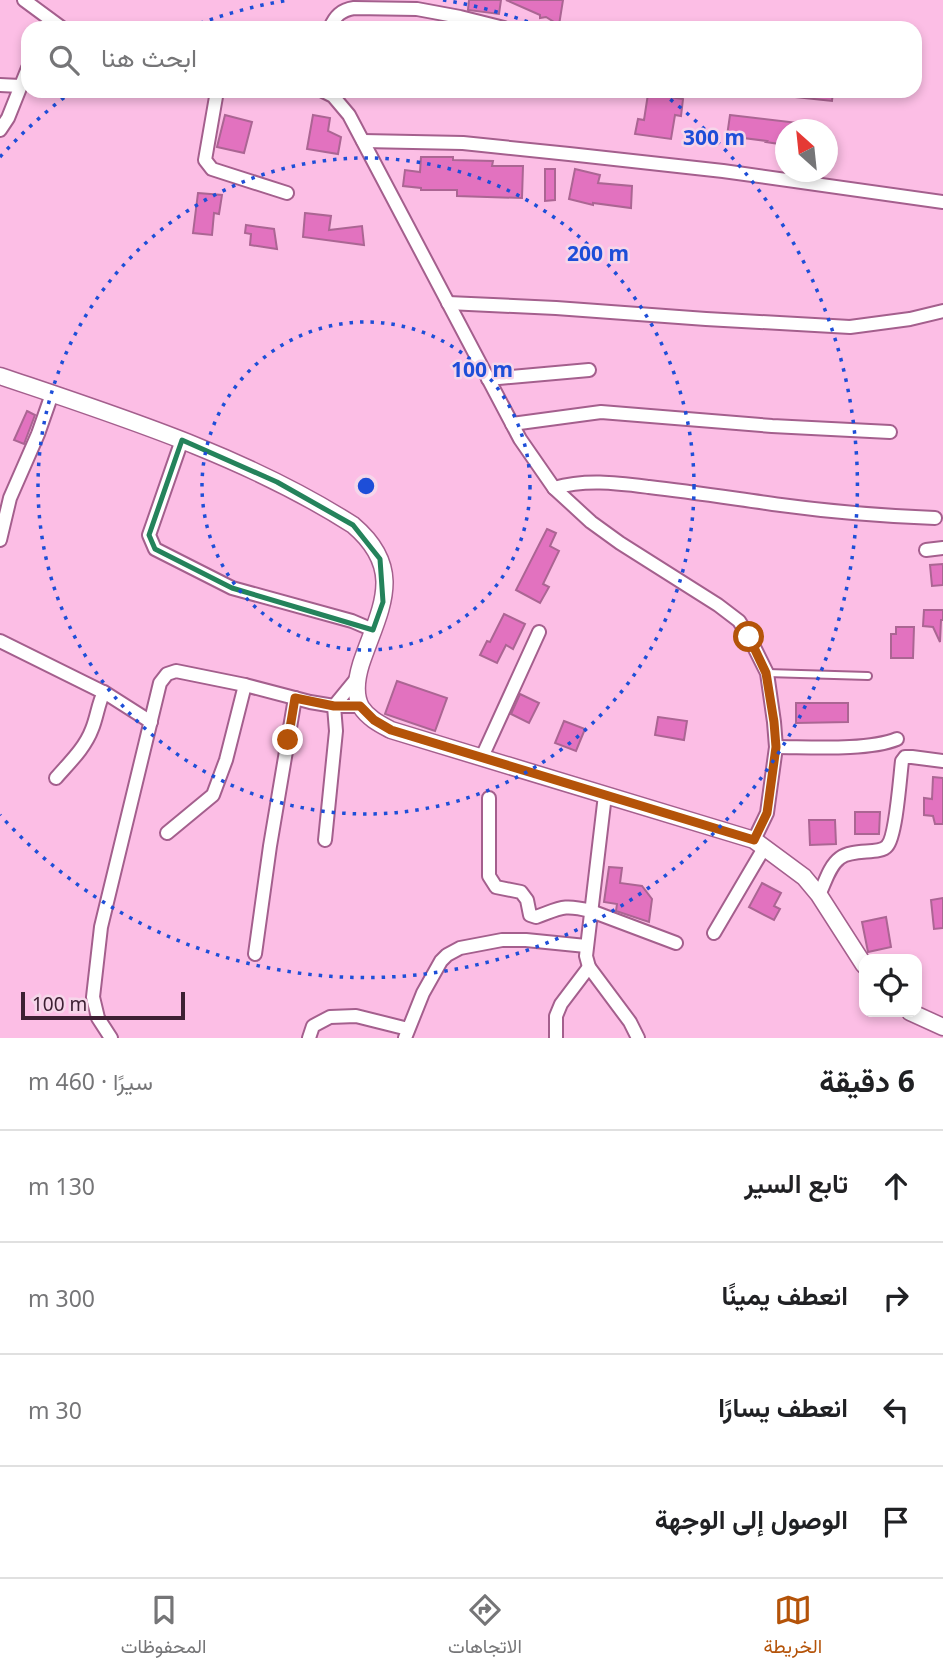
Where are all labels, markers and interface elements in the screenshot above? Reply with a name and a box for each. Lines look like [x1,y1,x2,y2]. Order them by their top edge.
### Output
search box [21,21,922,98]
text: ابحث هنا [101,39,197,75]
icon: search [45,41,83,79]
north arrow [775,119,838,182]
text: 300 m [683,123,745,151]
text: 200 m [567,239,629,267]
text: 100 m [451,355,513,383]
centre of rings [354,474,378,498]
route start [733,621,764,652]
route end [272,724,303,755]
map controls [859,954,922,1017]
button: locate [859,954,922,1017]
scale bar [21,989,186,1021]
text: 100 m [32,991,87,1017]
text: 6 دقيقة [819,1060,915,1101]
text: سيرًا · 460 m [28,1065,153,1097]
text: تابع السير [744,1165,848,1201]
icon: ahead [877,1167,915,1205]
text: 130 m [28,1170,95,1202]
text: انعطف يمينًا [721,1277,848,1313]
icon: right [877,1279,915,1317]
text: 300 m [28,1282,95,1314]
text: انعطف يسارًا [718,1389,848,1425]
icon: left [877,1391,915,1429]
text: 30 m [28,1394,82,1426]
text: الوصول إلى الوجهة [655,1501,848,1537]
icon: arrive [877,1503,915,1541]
tab: المحفوظات [121,1591,206,1663]
tab: الاتجاهات [448,1591,522,1663]
tab: الخريطة [763,1591,822,1663]

